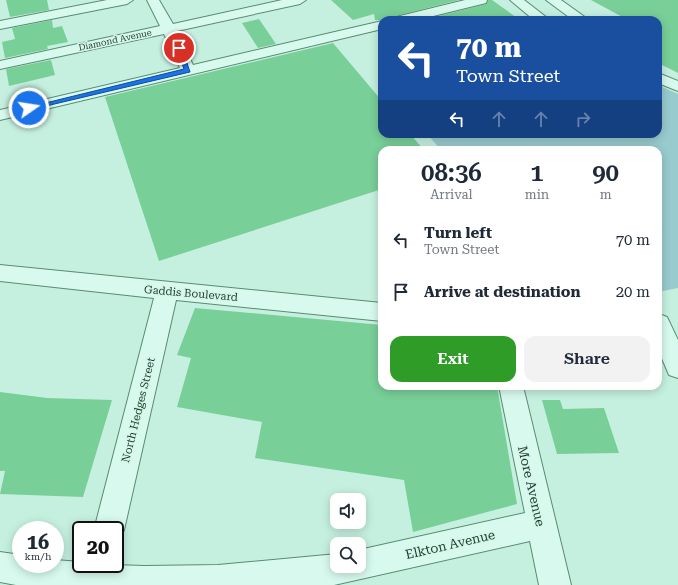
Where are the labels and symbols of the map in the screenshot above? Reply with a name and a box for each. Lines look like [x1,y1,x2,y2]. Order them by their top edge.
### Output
street label: Diamond Avenue [77,27,153,53]
pin [162,31,196,65]
position arrow [8,87,50,129]
street label: Gaddis Boulevard [143,283,238,304]
street label: North Hedges Street [119,356,158,464]
street label: More Avenue [515,444,548,528]
speed limit sign: 20 [72,521,124,573]
street label: Elkton Avenue [404,527,496,562]

